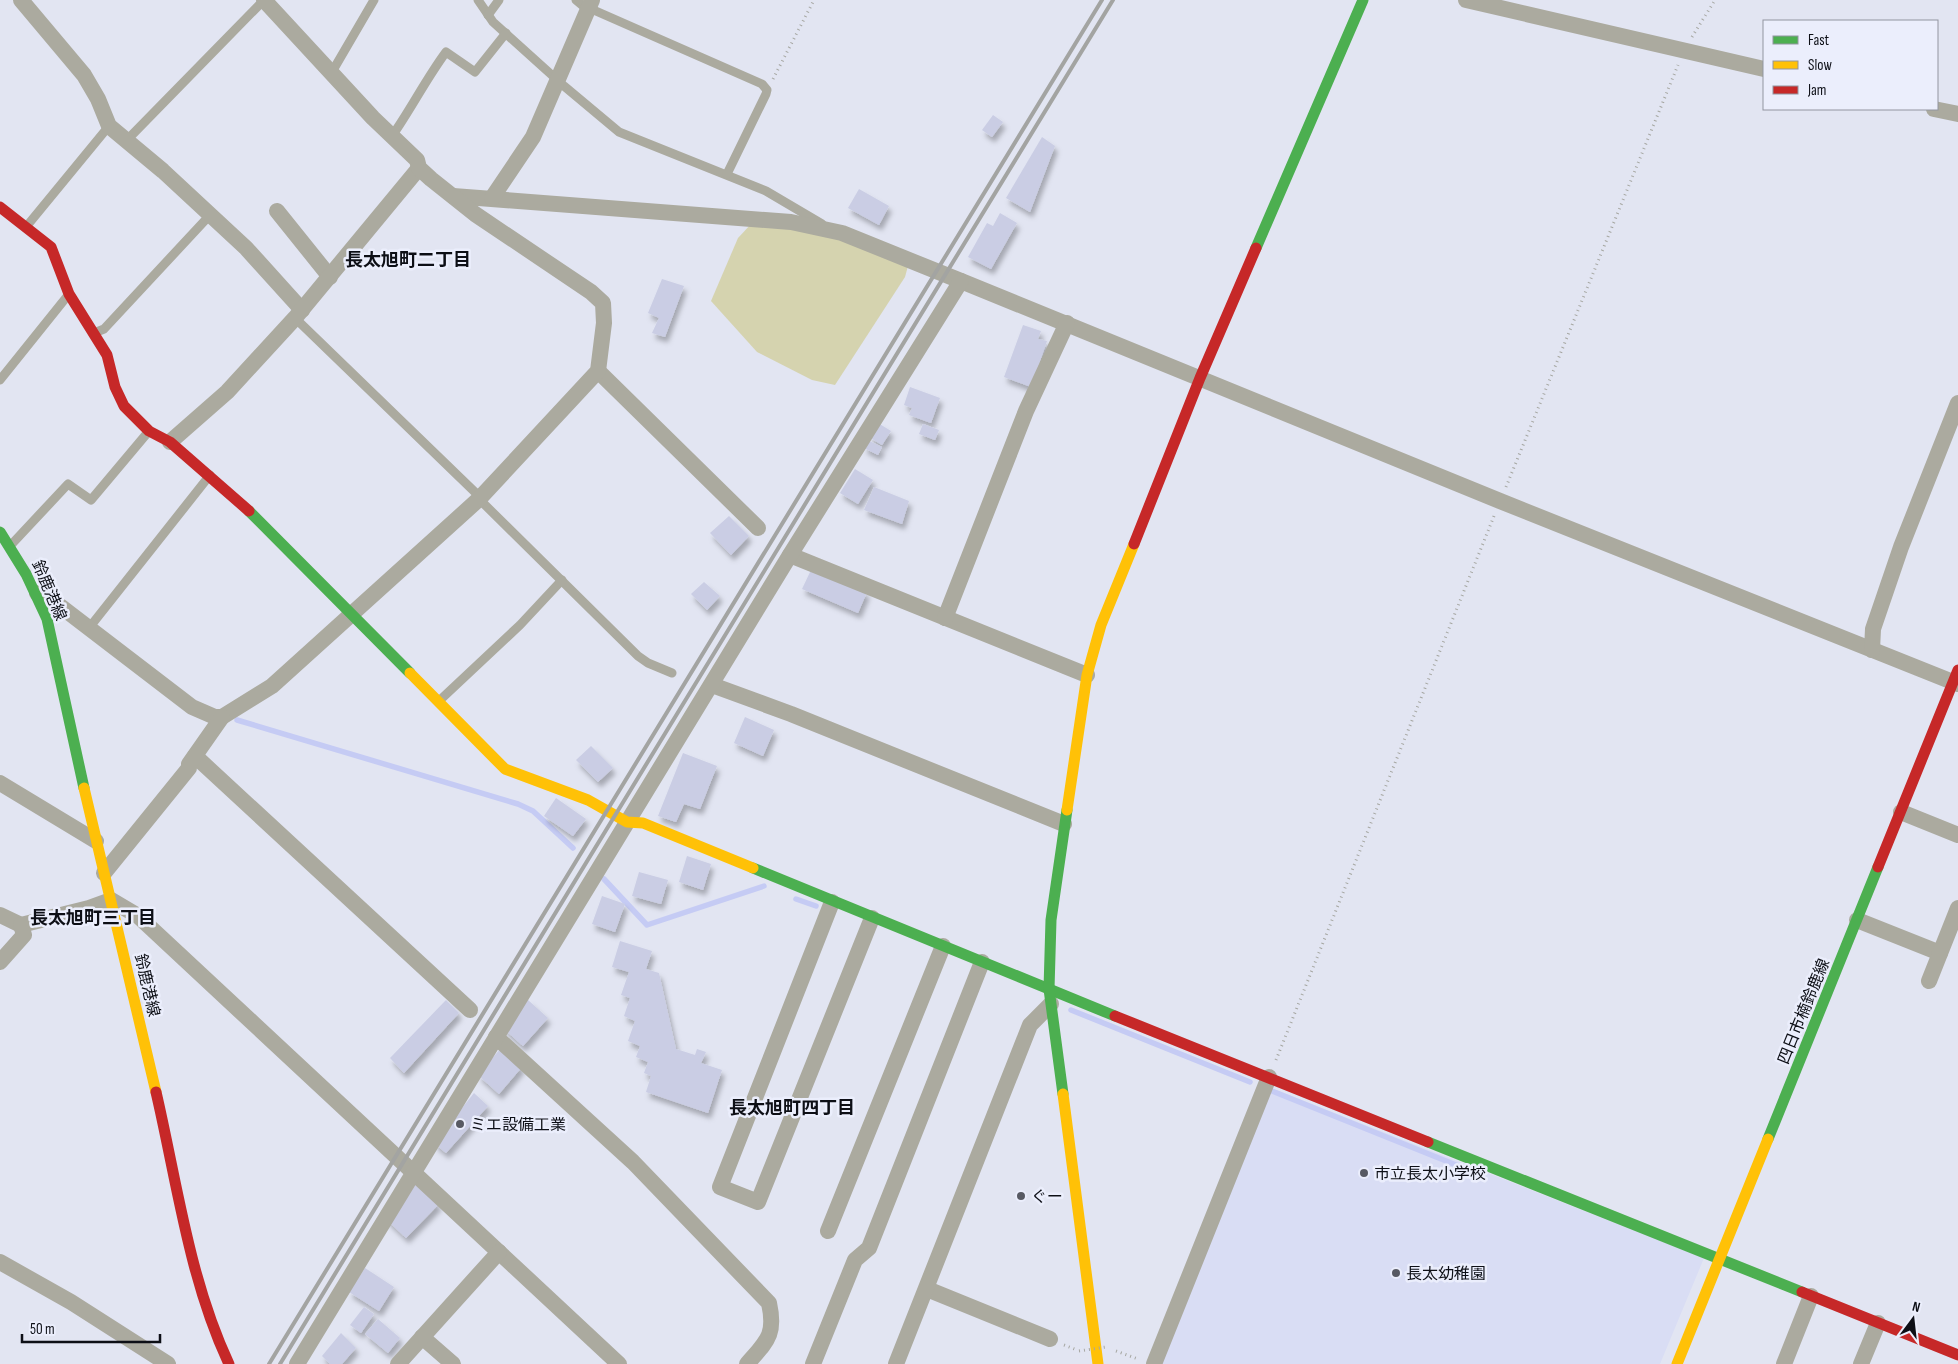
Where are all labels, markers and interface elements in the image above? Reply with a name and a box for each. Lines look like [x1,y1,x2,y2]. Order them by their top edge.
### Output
legend [1763,20,1938,110]
text: Fast [1808,31,1830,50]
text: Slow [1808,56,1832,75]
text: Jam [1807,81,1826,100]
district label: 長太旭町二丁目 [345,250,471,271]
street label: 鈴鹿港線 [27,557,70,624]
district label: 長太旭町三丁目 [30,908,156,929]
street label: 鈴鹿港線 [130,952,163,1019]
street label: 四日市楠鈴鹿線 [1775,956,1834,1067]
district label: 長太旭町四丁目 [729,1098,855,1119]
place label: ミエ設備工業 [470,1116,566,1135]
marker: ミエ設備工業 [454,1118,466,1130]
place label: 市立長太小学校 [1374,1165,1486,1184]
marker: 市立長太小学校 [1358,1167,1370,1179]
place label: ぐー [1031,1188,1063,1207]
marker: ぐー [1015,1190,1027,1202]
place label: 長太幼稚園 [1406,1265,1486,1284]
marker: 長太幼稚園 [1390,1267,1402,1279]
north arrow [1888,1294,1938,1344]
text: N [1910,1298,1922,1316]
scale bar [22,1312,160,1344]
text: 50 m [30,1320,55,1339]

